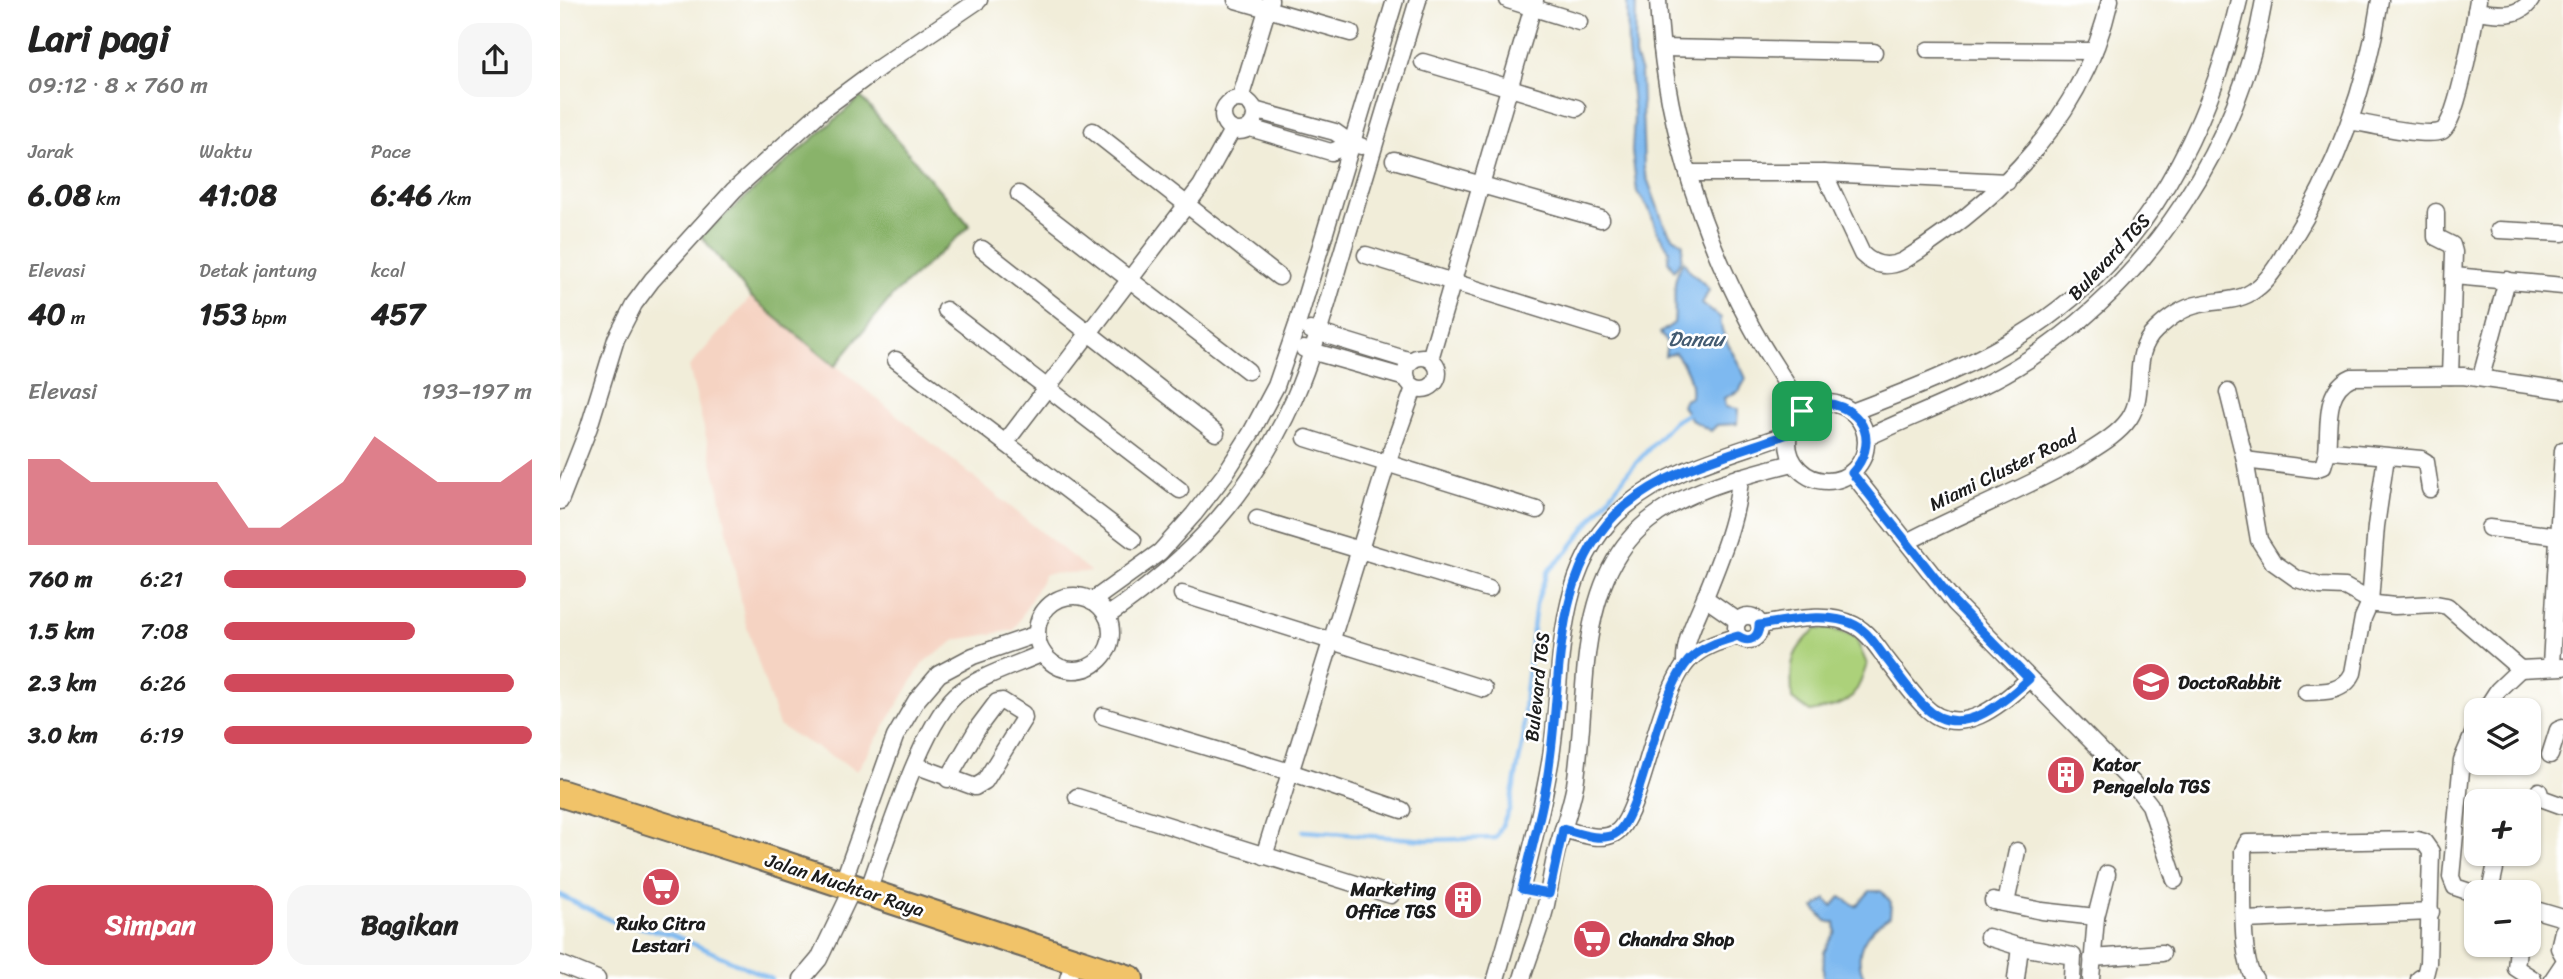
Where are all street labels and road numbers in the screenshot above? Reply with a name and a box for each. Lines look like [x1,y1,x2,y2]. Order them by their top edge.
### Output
street label: Bulevard TGS [2059,206,2159,308]
street label: Miami Cluster Road [1923,419,2085,520]
street label: Bulevard TGS [1515,631,1559,743]
street label: Jalan Muchtar Raya [760,843,929,926]

